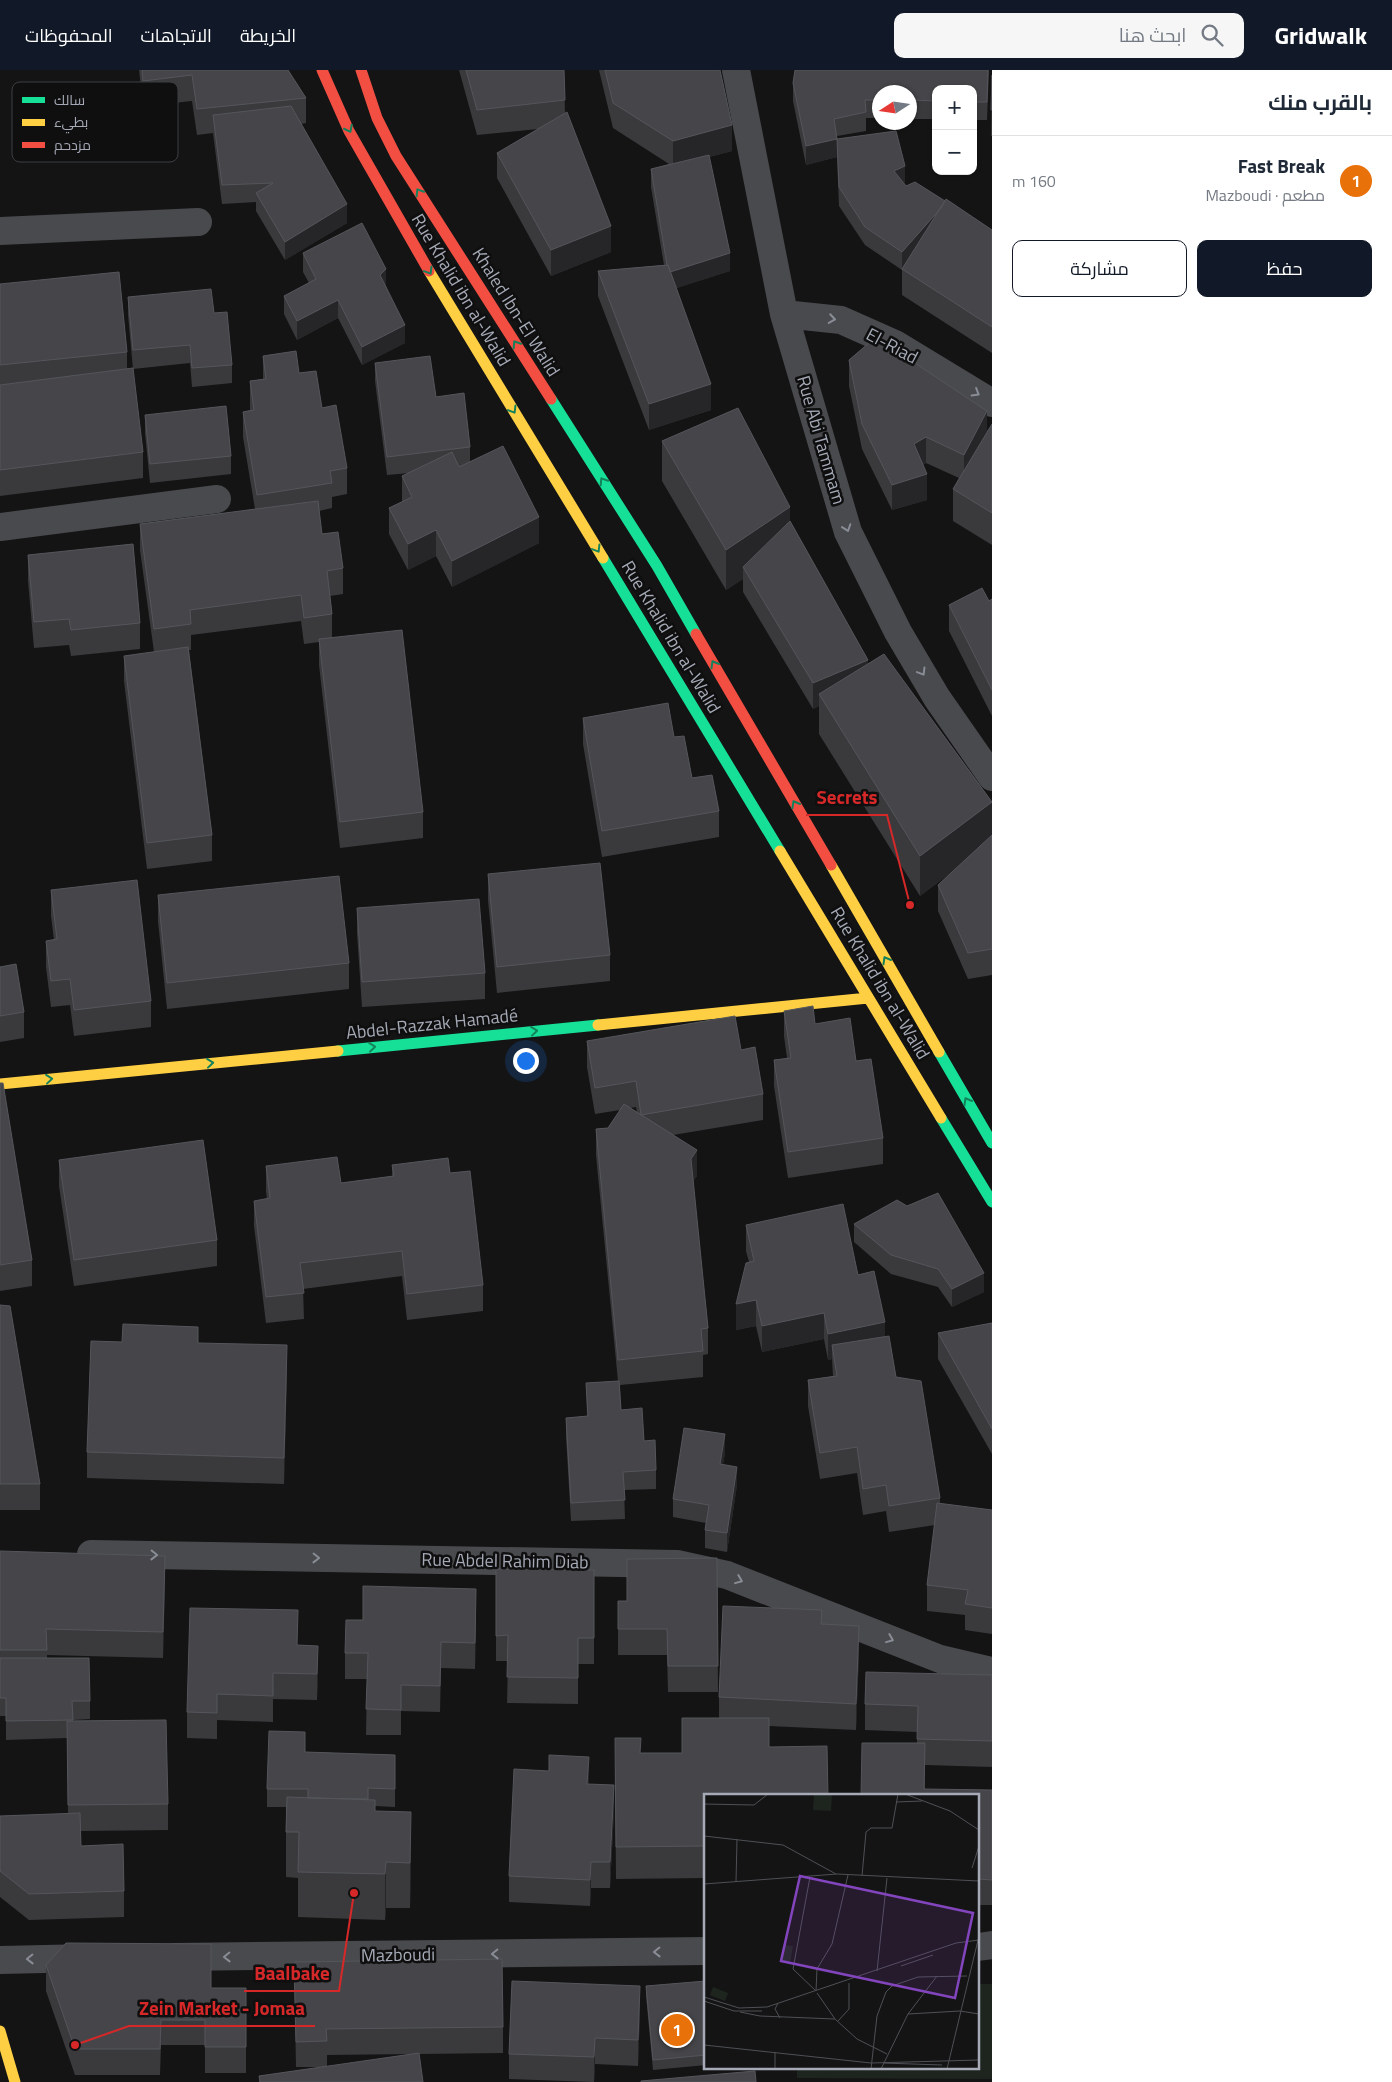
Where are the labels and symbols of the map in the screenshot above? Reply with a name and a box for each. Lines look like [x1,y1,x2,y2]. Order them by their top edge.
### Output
legend [12,82,178,162]
north arrow [872,85,917,130]
text: سالك [54,89,85,110]
text: بطيء [54,111,88,134]
one-way arrow [342,124,352,133]
text: مزدحم [54,134,91,155]
one-way arrow [416,188,425,197]
street label: Rue Khalid ibn al-Walid [405,208,518,371]
street label: Khaled Ibn-El Walid [466,242,567,381]
one-way arrow [422,265,432,274]
one-way arrow [828,313,837,323]
street label: El-Riad [861,321,923,371]
one-way arrow [512,340,522,349]
street label: Rue Abi Tammam [790,372,853,507]
one-way arrow [970,387,979,397]
one-way arrow [506,404,516,413]
one-way arrow [599,477,609,486]
one-way arrow [842,523,852,532]
one-way arrow [591,543,601,552]
street label: Rue Khalid ibn al-Walid [615,555,728,718]
one-way arrow [710,660,720,669]
one-way arrow [916,667,926,676]
callout: Secrets [806,781,887,815]
text: Secrets [816,782,878,811]
one-way arrow [792,801,802,810]
street label: Rue Khalid ibn al-Walid [824,901,937,1064]
one-way arrow [882,956,892,965]
street label: Abdel-Razzak Hamadé [345,1001,519,1046]
one-way arrow [530,1026,538,1037]
one-way arrow [368,1042,376,1053]
your location [513,1048,539,1074]
one-way arrow [207,1058,215,1069]
one-way arrow [45,1074,53,1085]
one-way arrow [964,1097,974,1106]
street label: Rue Abdel Rahim Diab [421,1546,589,1575]
one-way arrow [150,1550,158,1560]
one-way arrow [312,1553,320,1563]
one-way arrow [734,1573,743,1584]
one-way arrow [885,1633,894,1644]
inset map [704,1794,979,2070]
street label: Mazboudi [361,1940,435,1969]
one-way arrow [653,1947,660,1957]
one-way arrow [490,1949,498,1959]
one-way arrow [223,1952,230,1962]
one-way arrow [25,1954,33,1964]
callout: Baalbake [244,1957,339,1991]
text: Baalbake [254,1958,330,1987]
callout: Zein Market - Jomaa [129,1992,315,2026]
text: Zein Market - Jomaa [139,1993,305,2022]
pin: 1 [661,2011,693,2049]

